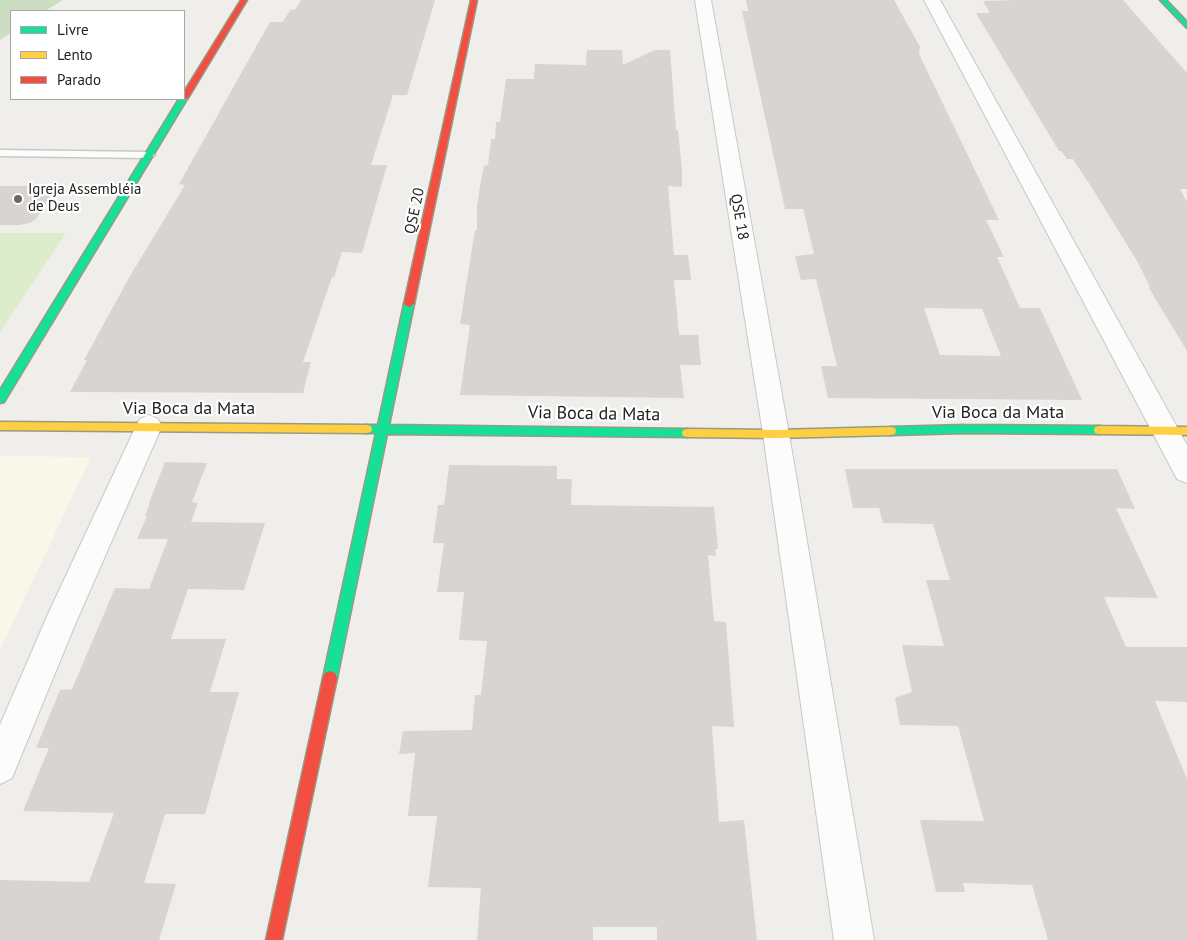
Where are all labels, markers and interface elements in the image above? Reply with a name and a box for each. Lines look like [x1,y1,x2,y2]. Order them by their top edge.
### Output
legend [10,10,185,100]
text: Livre [57,20,89,39]
text: Lento [57,45,93,64]
text: Parado [57,70,101,89]
place label: Igreja Assembléia de Deus [28,181,141,216]
street label: QSE 20 [401,186,429,236]
street label: QSE 18 [726,192,752,242]
marker: Igreja Assembléia de Deus [12,193,24,205]
street label: Via Boca da Mata [123,398,255,420]
street label: Via Boca da Mata [528,402,660,426]
street label: Via Boca da Mata [932,402,1064,424]

